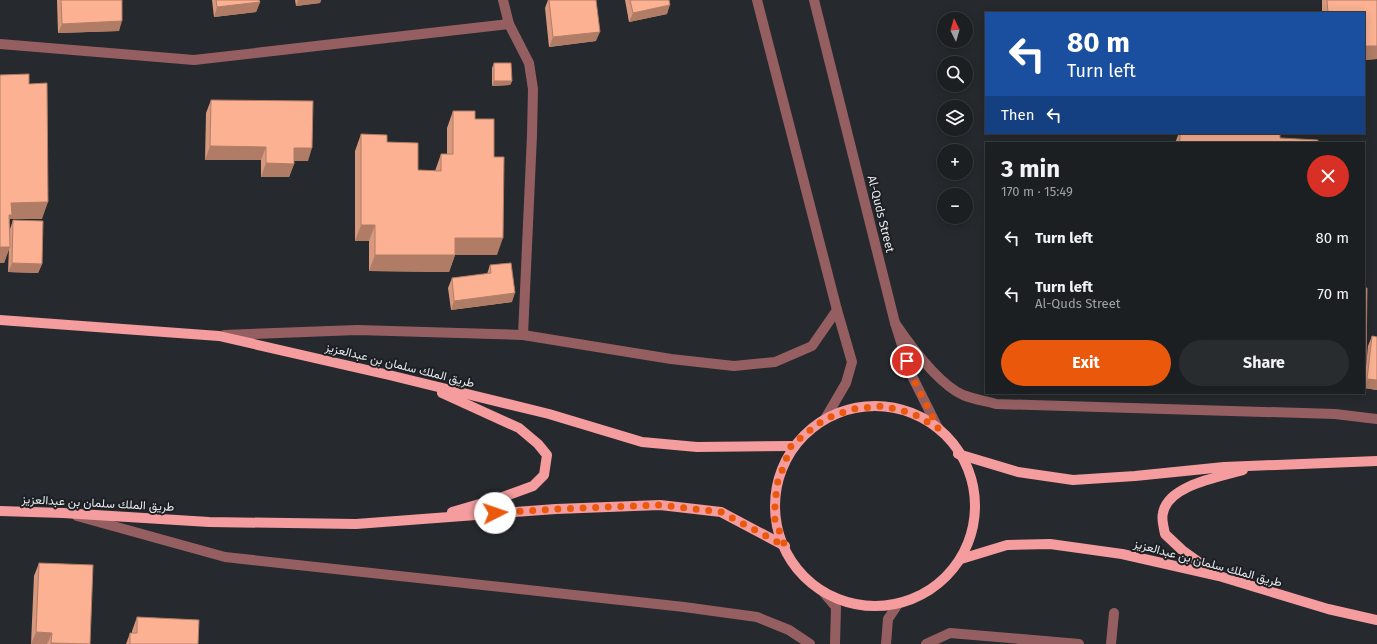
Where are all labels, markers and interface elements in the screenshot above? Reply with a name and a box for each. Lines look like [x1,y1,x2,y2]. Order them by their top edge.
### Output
north arrow [937,12,973,48]
map controls [937,12,973,224]
text: 80 m [1067,26,1130,59]
icon: left [1001,28,1053,80]
button: search [937,56,973,92]
text: Turn left [1067,60,1136,82]
button: layers [937,100,973,136]
icon: left [1043,104,1065,126]
text: Then [1001,106,1035,124]
button: + [937,144,973,180]
text: 3 min [1001,155,1060,183]
button: close [1307,155,1349,197]
street label: Al-Quds Street [865,174,897,255]
text: 170 m · 15:49 [1001,184,1073,199]
button: − [937,188,973,224]
icon: left [1001,227,1023,249]
text: Turn left [1035,229,1093,247]
text: 80 m [1316,229,1349,247]
text: Turn left [1035,278,1093,296]
icon: left [1001,283,1023,305]
text: 70 m [1317,285,1349,303]
text: Al-Quds Street [1035,296,1120,311]
street label: طريق الملك سلمان بن عبدالعزيز [323,339,476,391]
button: Exit [1001,340,1171,386]
button: Share [1179,340,1349,386]
pin [890,344,924,378]
icon: arrive [896,350,918,372]
street label: طريق الملك سلمان بن عبدالعزيز [20,492,175,515]
position arrow [474,492,516,534]
street label: طريق الملك سلمان بن عبدالعزيز [1131,536,1284,591]

